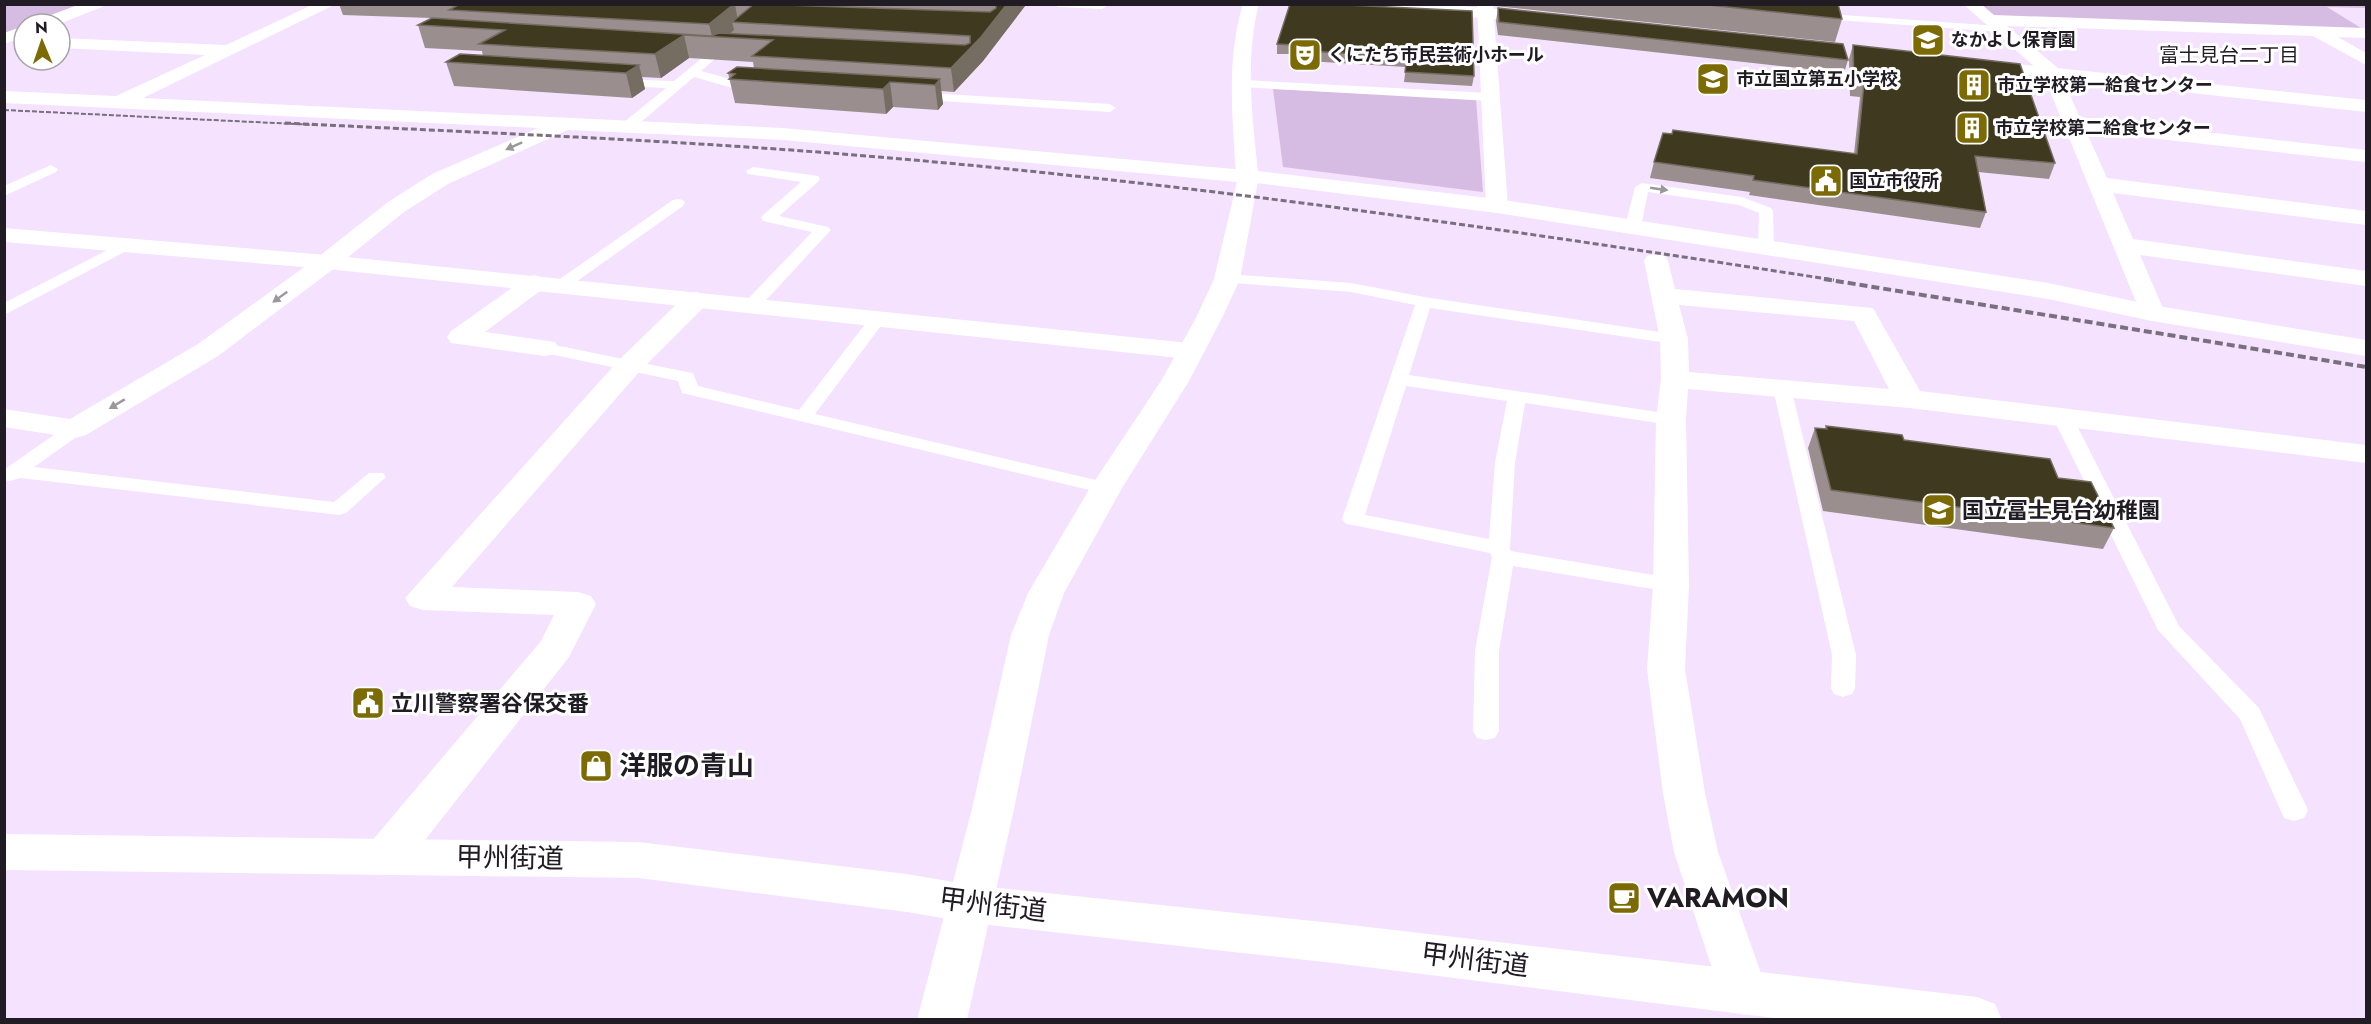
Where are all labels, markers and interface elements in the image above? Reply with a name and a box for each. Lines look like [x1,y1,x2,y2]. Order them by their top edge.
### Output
north arrow [12,12,72,72]
text: N [35,16,48,39]
school or university icon: なかよし保育園 [1910,22,1946,58]
place label: なかよし保育園 [1951,27,2076,53]
theatre icon: くにたち市民芸術小ホール [1287,37,1323,73]
district label: 富士見台二丁目 [2159,41,2299,70]
place label: くにたち市民芸術小ホール [1328,42,1544,68]
school or university icon: 市立国立第五小学校 [1695,61,1731,97]
place label: 市立国立第五小学校 [1736,66,1898,92]
building icon: 市立学校第一給食センター [1956,67,1992,103]
place label: 市立学校第一給食センター [1997,72,2213,98]
building icon: 市立学校第二給食センター [1954,110,1990,146]
place label: 市立学校第二給食センター [1995,115,2211,141]
one-way arrow [505,141,523,151]
public building icon: 国立市役所 [1808,163,1844,199]
place label: 国立市役所 [1849,168,1939,194]
one-way arrow [1650,185,1669,194]
one-way arrow [272,291,288,303]
one-way arrow [108,399,125,409]
school or university icon: 国立冨士見台幼稚園 [1921,492,1957,528]
place label: 国立冨士見台幼稚園 [1962,494,2160,526]
public building icon: 立川警察署谷保交番 [350,685,386,721]
place label: 立川警察署谷保交番 [391,687,589,719]
place label: 洋服の青山 [619,746,754,785]
shop icon: 洋服の青山 [578,748,614,784]
street label: 甲州街道 [456,837,564,878]
place label: VARAMON [1646,878,1789,917]
street label: 甲州街道 [937,879,1049,930]
cafe icon: VARAMON [1606,880,1642,916]
street label: 甲州街道 [1419,934,1531,985]

